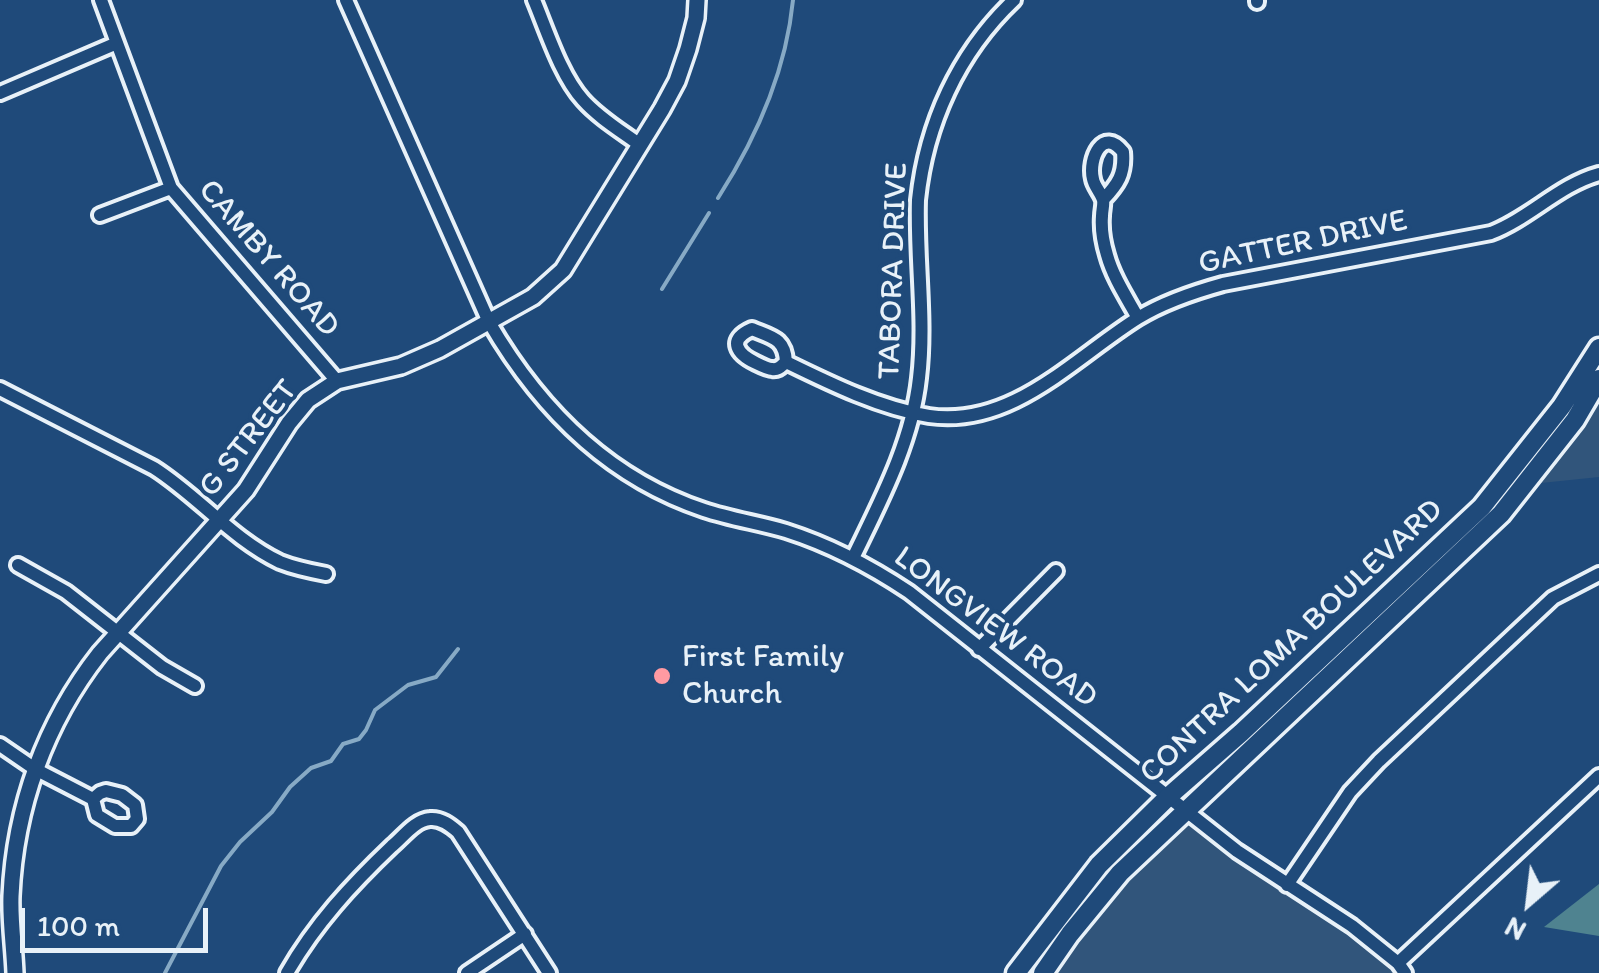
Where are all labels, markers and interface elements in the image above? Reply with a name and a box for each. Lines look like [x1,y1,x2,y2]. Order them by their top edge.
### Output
street label: TABORA DRIVE [871,162,917,380]
street label: CAMBY ROAD [189,172,347,346]
street label: GATTER DRIVE [1195,202,1411,284]
street label: G STREET [191,373,307,505]
street label: CONTRA LOMA BOULEVARD [1132,491,1452,793]
street label: LONGVIEW ROAD [885,539,1105,717]
place label: First Family Church [682,639,844,714]
marker: First Family Church [651,665,673,687]
north arrow [1479,853,1579,953]
scale bar [25,888,212,950]
text: 100 m [37,907,120,944]
text: N [1499,910,1531,949]

